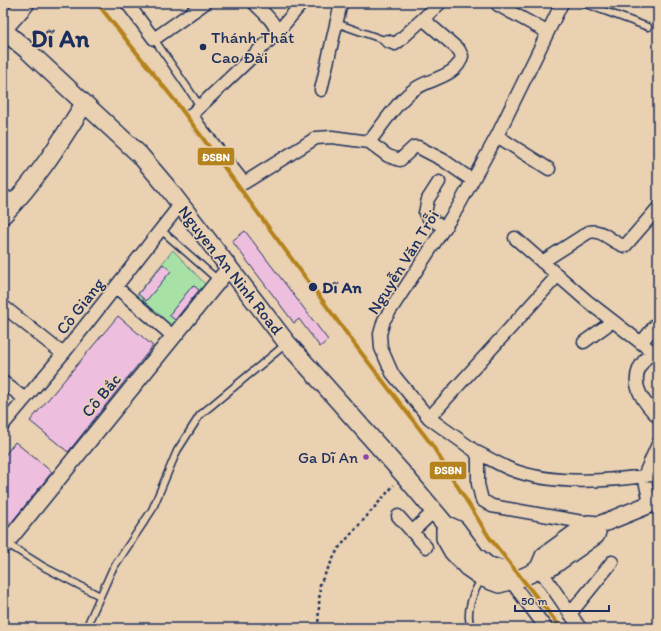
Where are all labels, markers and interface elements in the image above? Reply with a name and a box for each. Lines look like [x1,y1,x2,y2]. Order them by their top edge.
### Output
district label: Dĩ An [31,23,90,53]
place label: Thánh Thất Cao Đài [211,27,294,67]
marker: Thánh Thất Cao Đài [198,42,208,52]
line badge: ĐSBN [197,147,235,166]
text: ĐSBN [202,151,230,164]
street label: Nguyen An Ninh Road [174,201,288,339]
street label: Nguyễn Văn Trỗi [363,206,443,318]
street label: Cô Giang [52,273,108,338]
place label: Dĩ An [322,277,362,297]
marker: Dĩ An [307,281,319,293]
street label: Cô Bắc [77,369,125,421]
place label: Ga Dĩ An [298,448,358,467]
marker: Ga Dĩ An [361,452,371,462]
line badge: ĐSBN [429,461,467,480]
text: ĐSBN [434,464,462,477]
scale bar [515,587,609,613]
text: 50 m [521,594,547,608]

